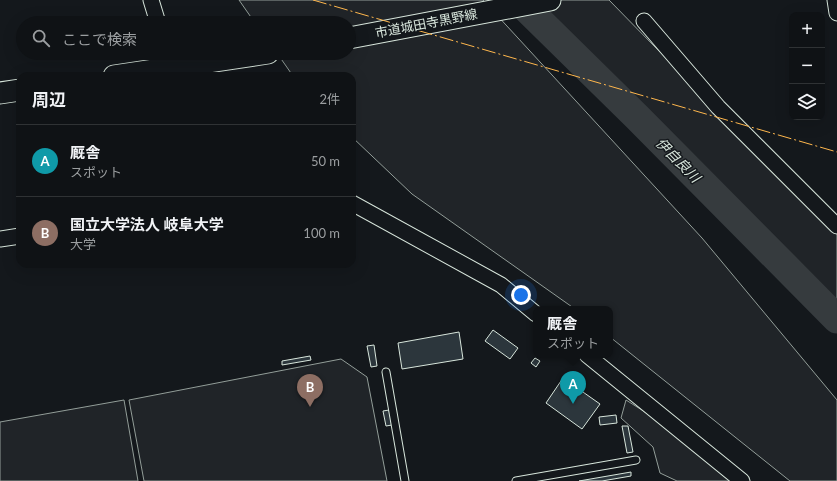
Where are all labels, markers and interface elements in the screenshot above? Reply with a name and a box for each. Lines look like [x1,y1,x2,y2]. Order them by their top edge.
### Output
street label: 市道城田寺黒野線 [373,5,479,41]
map controls [789,12,825,120]
button: + [789,12,825,48]
search box [16,16,356,60]
icon: search [30,27,52,49]
text: ここで検索 [62,30,137,48]
button: − [789,48,825,84]
button: layers [789,84,825,120]
text: 周辺 [32,89,66,110]
text: 2件 [319,91,340,107]
water label: 伊自良川 [653,134,706,187]
text: 厩舎 [70,143,100,161]
text: A [40,153,50,169]
text: 50 m [311,153,340,169]
text: スポット [70,164,122,180]
text: 国立大学法人 岐阜大学 [70,215,224,233]
text: B [41,225,49,241]
text: 100 m [303,225,340,241]
text: 大学 [70,236,96,252]
your location [511,285,531,305]
popup [533,306,613,358]
text: 厩舎 [547,314,577,332]
text: スポット [547,335,599,351]
pin: A [560,371,586,404]
pin: B [297,374,323,407]

